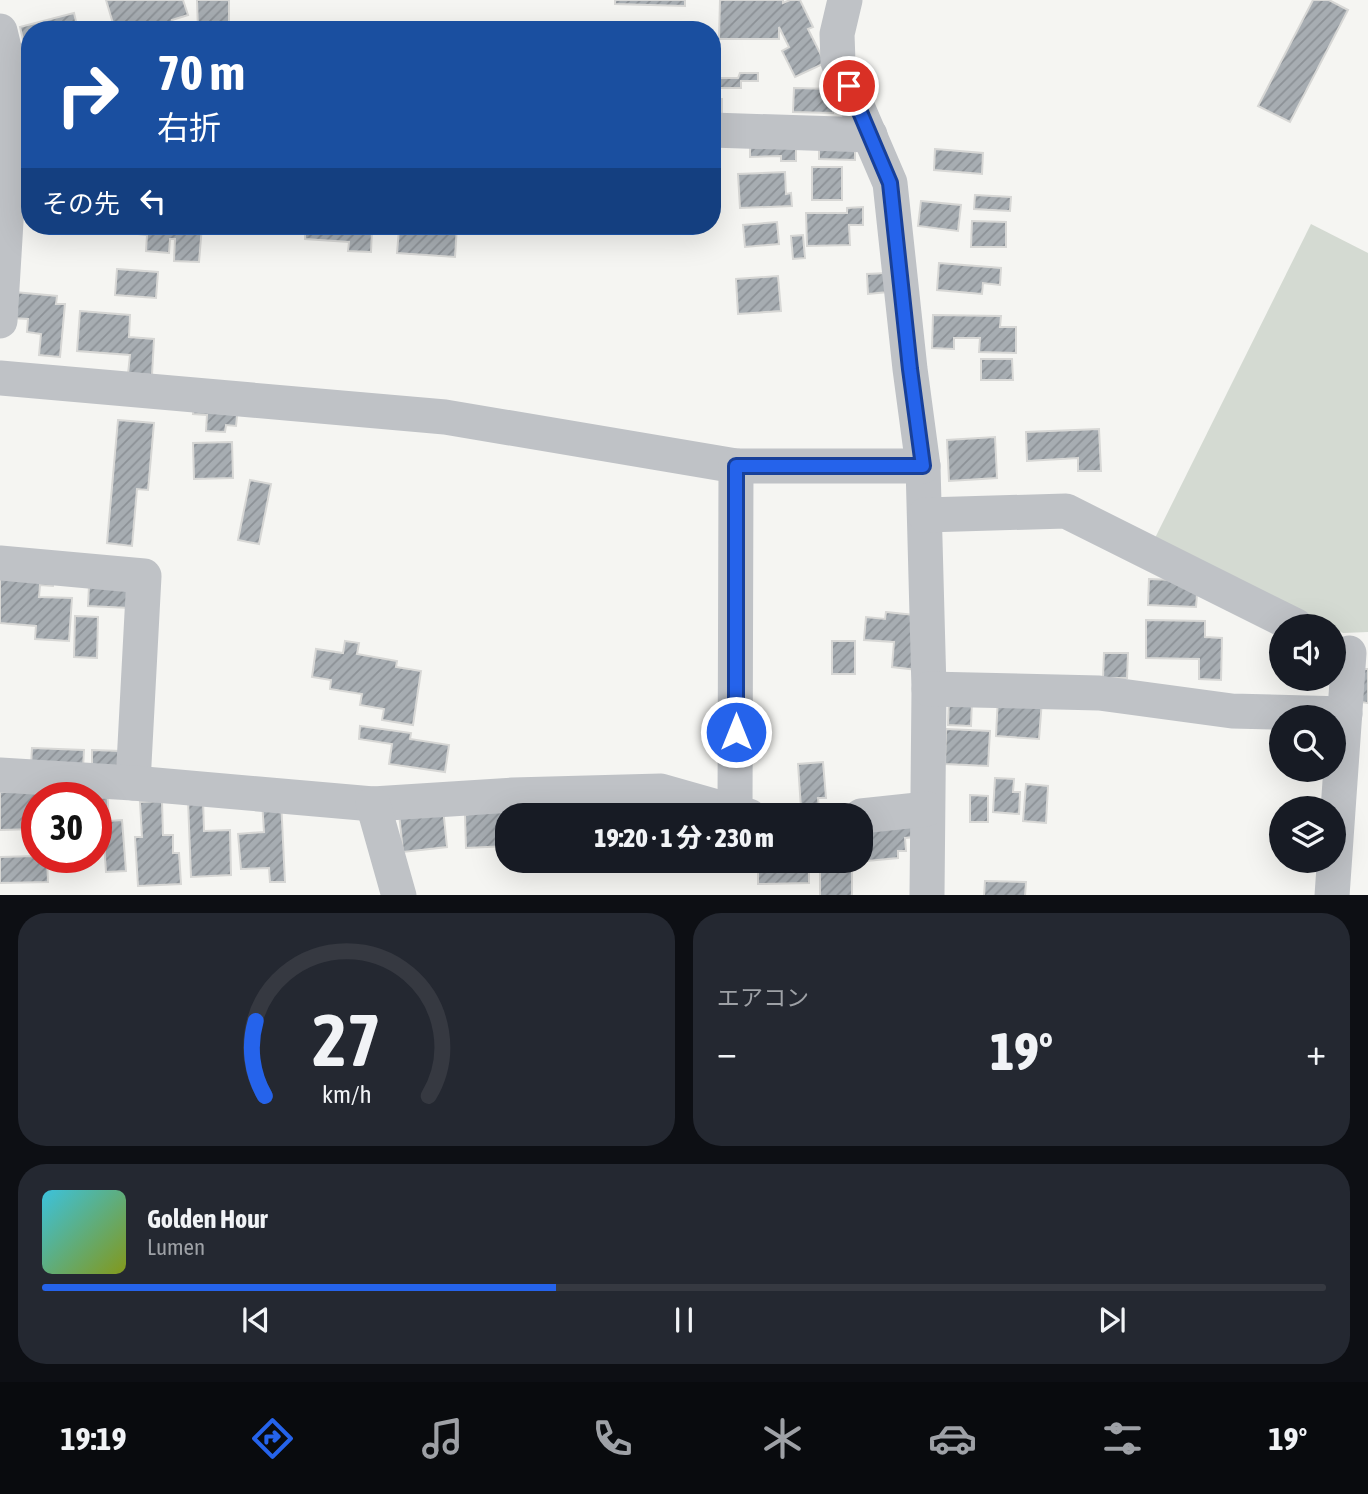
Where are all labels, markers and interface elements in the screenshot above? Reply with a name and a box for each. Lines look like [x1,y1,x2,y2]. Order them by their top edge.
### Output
text: 70 m [157,44,245,100]
icon: right [42,49,133,140]
pin [819,56,879,116]
icon: arrive [830,67,868,105]
text: 右折 [157,109,221,146]
icon: left [134,182,172,220]
text: その先 [42,189,120,219]
map controls [1269,614,1346,873]
button: sound [1269,614,1346,691]
position arrow [699,695,773,769]
button: search [1269,705,1346,782]
speed limit sign: 30 [21,782,112,873]
button: layers [1269,796,1346,873]
text: 19:20 · 1 分 · 230 m [594,823,774,853]
text: エアコン [717,985,809,1011]
text: 27 [312,998,381,1081]
text: 19° [990,1021,1053,1081]
text: − [717,1030,737,1073]
text: + [1306,1030,1326,1073]
text: km/h [322,1079,371,1107]
text: Golden Hour [147,1204,267,1234]
text: Lumen [147,1234,205,1260]
icon: previous [237,1301,275,1339]
icon: pause [665,1301,703,1339]
icon: next [1093,1301,1131,1339]
icon: directions [248,1414,297,1463]
icon: music [418,1414,467,1463]
icon: phone [588,1414,637,1463]
icon: climate [758,1414,807,1463]
icon: car [928,1414,977,1463]
icon: filters [1098,1414,1147,1463]
text: 19:19 [61,1420,126,1457]
text: 19° [1268,1420,1307,1457]

